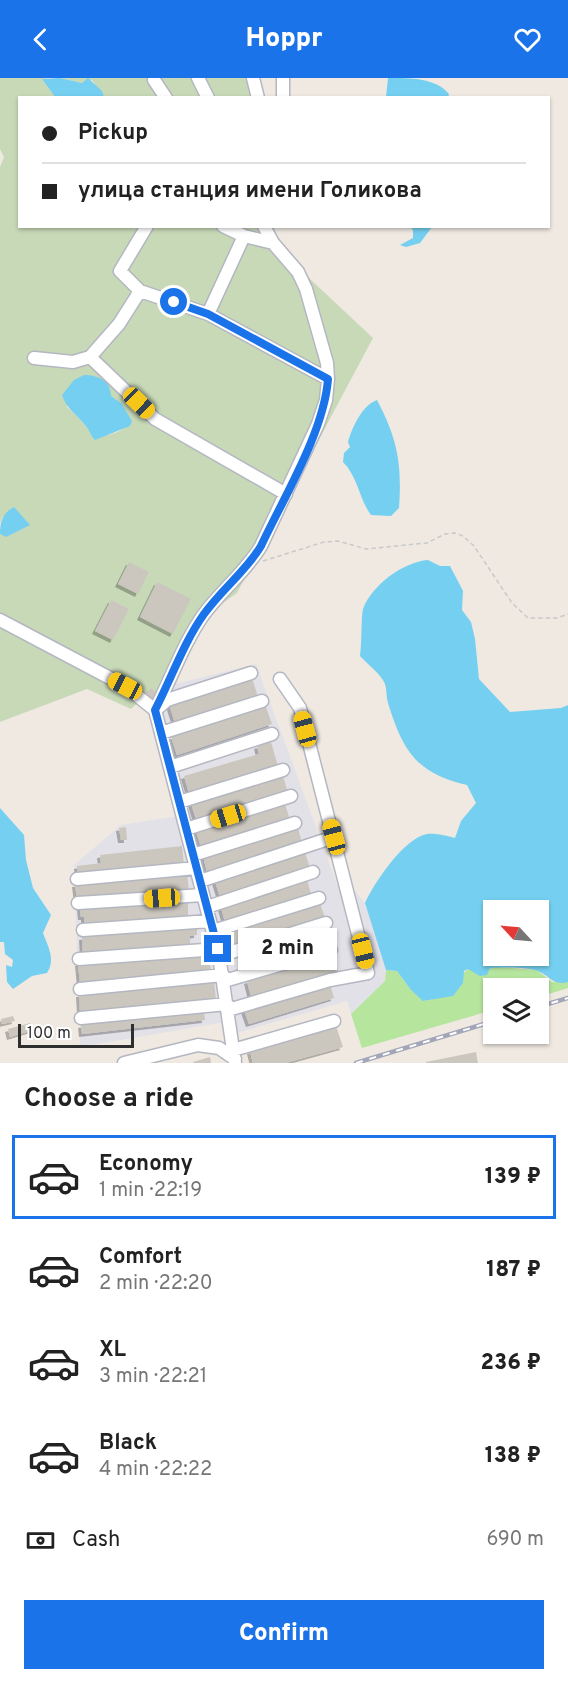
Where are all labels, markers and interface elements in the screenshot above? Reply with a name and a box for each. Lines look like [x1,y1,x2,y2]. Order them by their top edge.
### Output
text: Hoppr [245,22,323,56]
icon: back [24,23,57,56]
icon: heart [511,23,544,56]
text: Pickup [78,120,148,147]
text: улица станция имени Голикова [78,178,422,205]
route start [160,288,187,315]
car [120,384,158,422]
car [105,670,145,702]
car [292,709,318,749]
car [208,802,248,830]
car [321,817,347,857]
car [143,888,181,908]
north arrow [483,900,549,966]
map controls [483,900,549,1044]
callout: 2 min [239,928,338,970]
car [350,931,376,971]
route end [204,935,231,962]
text: 2 min [261,936,314,962]
button: layers [483,978,549,1044]
scale bar [18,1021,134,1049]
text: 100 m [27,1024,71,1044]
text: Choose a ride [24,1082,194,1116]
icon: car [27,1150,81,1204]
text: Economy [99,1151,193,1178]
text: 139 ₽ [485,1164,541,1191]
text: 1 min · 22:19 [99,1178,202,1204]
icon: car [27,1243,81,1297]
text: Comfort [99,1244,182,1271]
text: 187 ₽ [486,1257,541,1284]
text: 2 min · 22:20 [99,1271,213,1297]
icon: car [27,1336,81,1390]
text: XL [99,1337,126,1364]
text: 236 ₽ [481,1350,541,1377]
text: 3 min · 22:21 [99,1364,207,1390]
icon: car [27,1429,81,1483]
text: Black [99,1430,157,1457]
text: 138 ₽ [485,1443,541,1470]
text: 4 min · 22:22 [99,1457,212,1483]
icon: cash [24,1524,57,1557]
text: Cash [72,1527,121,1554]
text: 690 m [487,1527,544,1553]
button: Confirm [24,1600,544,1669]

